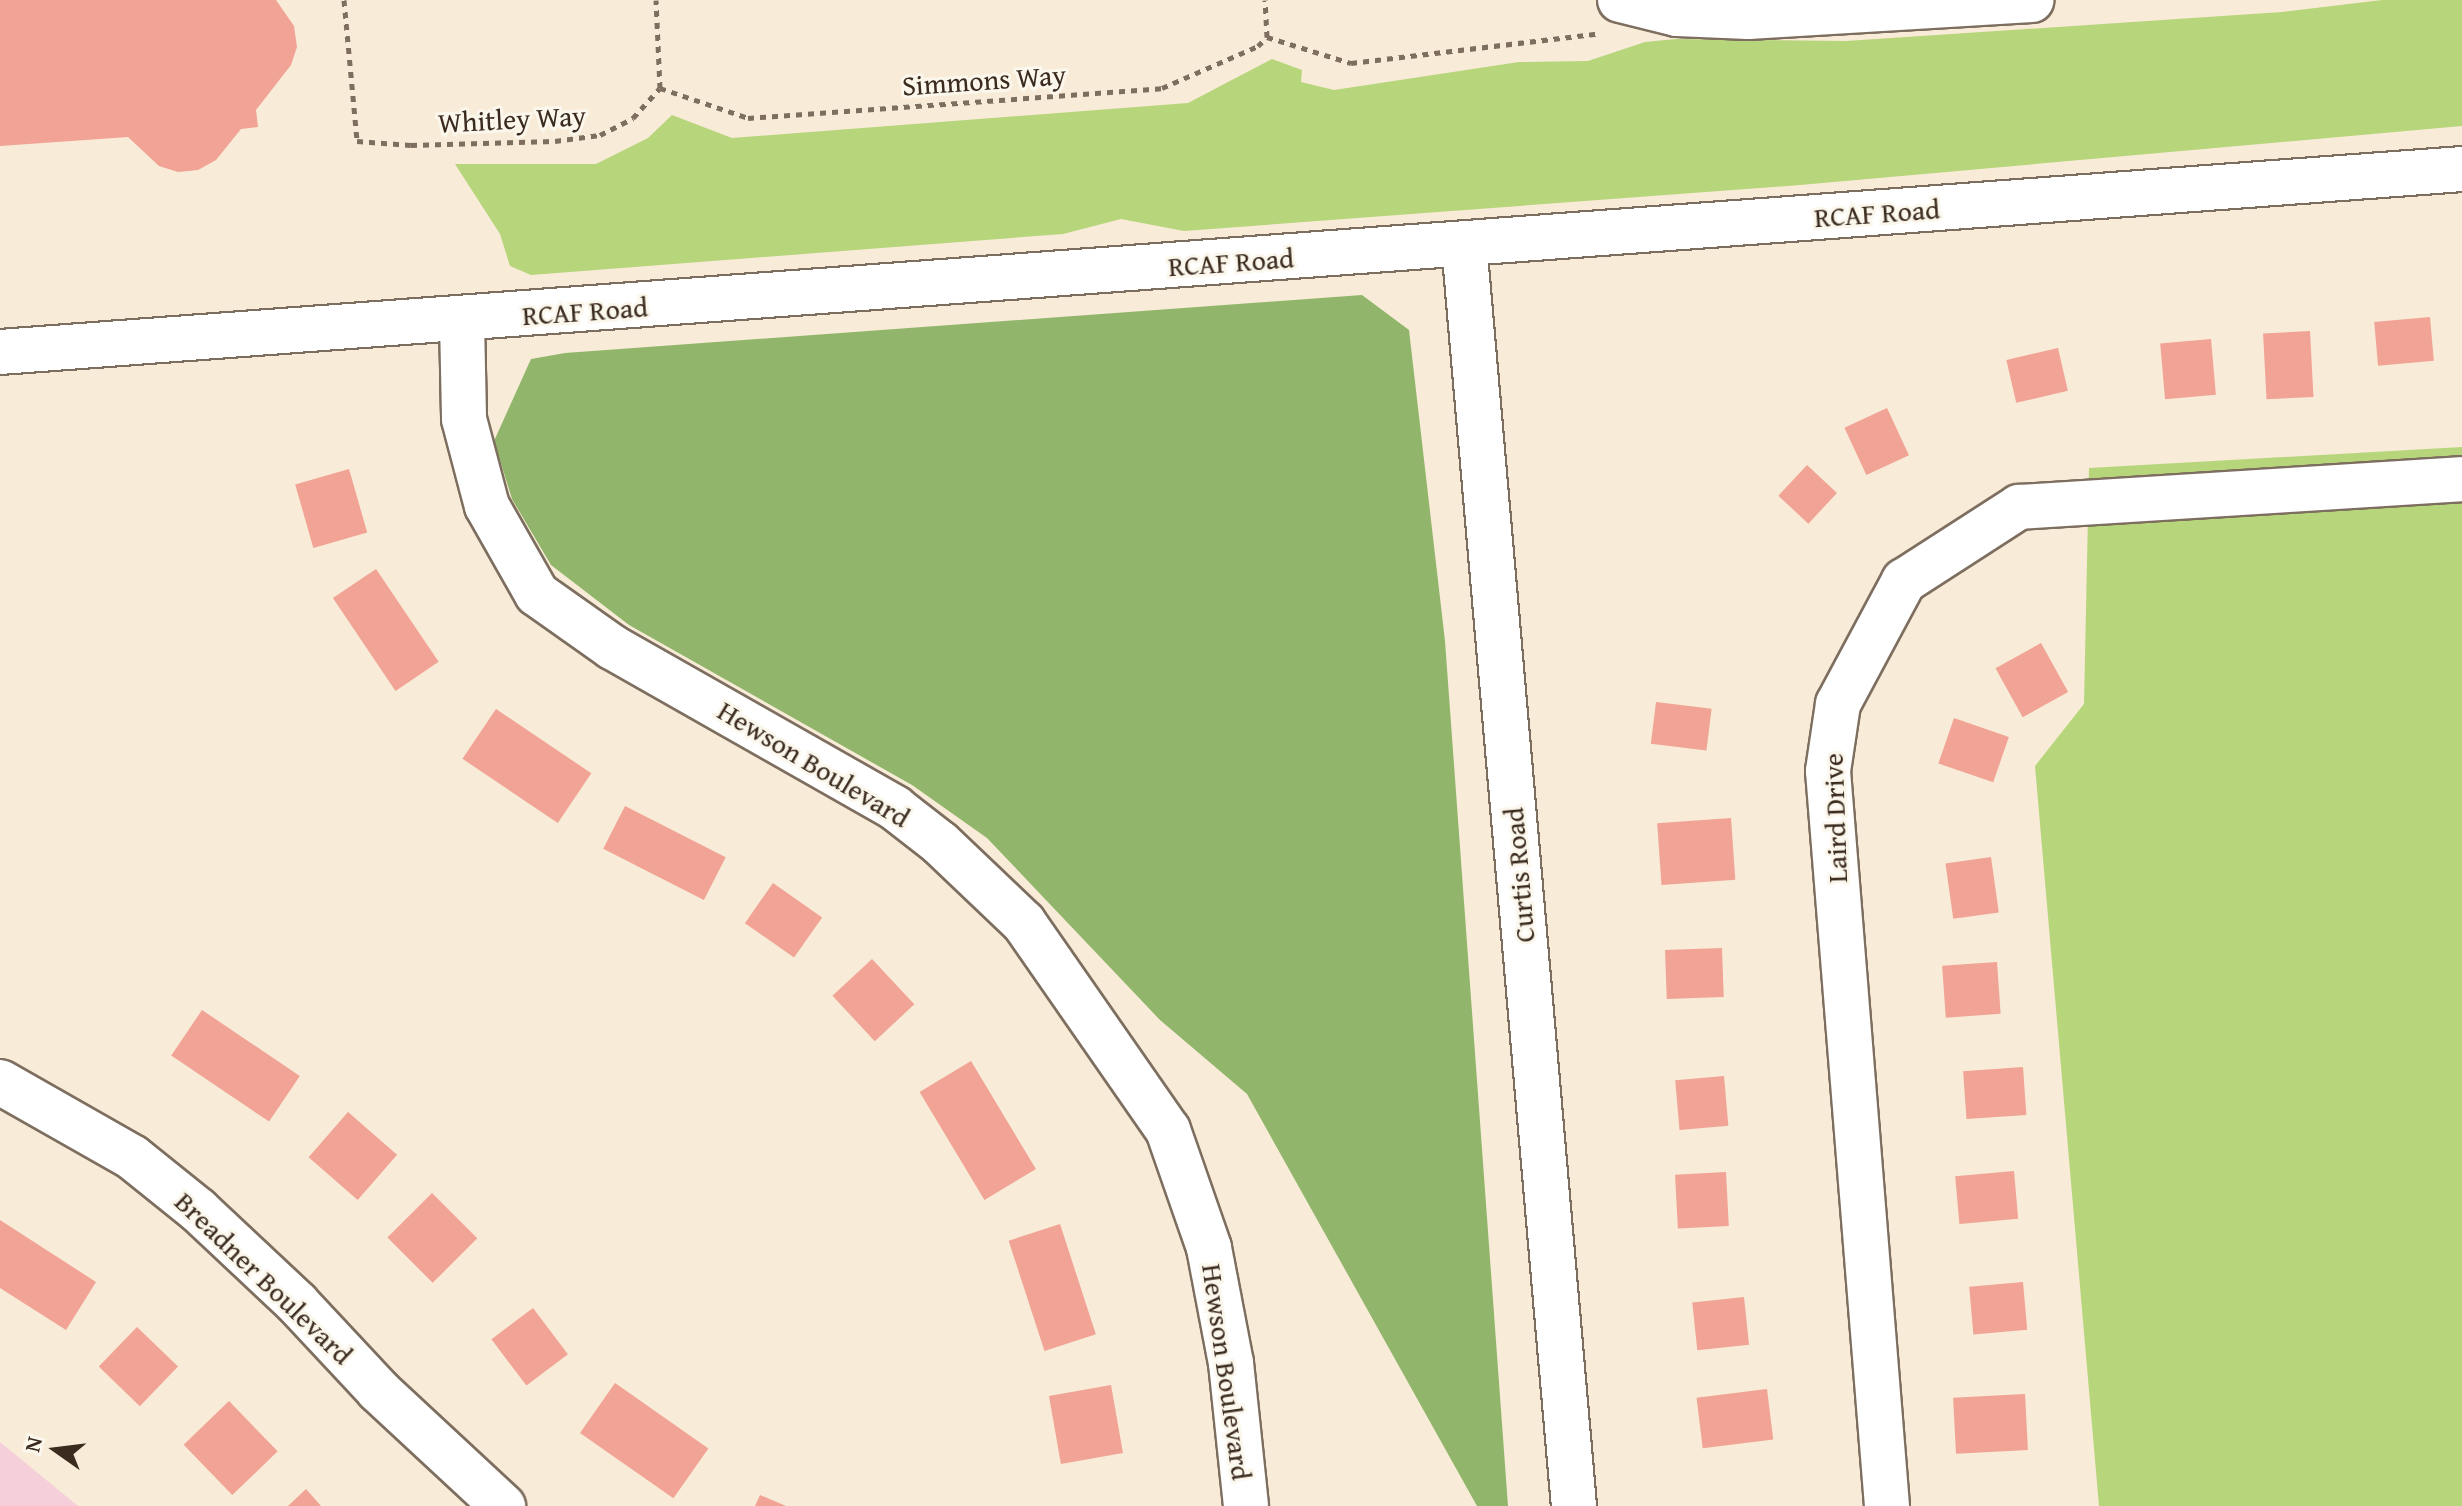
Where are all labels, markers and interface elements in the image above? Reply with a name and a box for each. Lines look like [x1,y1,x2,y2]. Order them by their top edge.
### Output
street label: Simmons Way [901,58,1067,102]
street label: Whitley Way [437,98,587,140]
street label: RCAF Road [1813,192,1941,234]
street label: RCAF Road [1167,241,1295,283]
street label: RCAF Road [521,290,649,332]
street label: Hewson Boulevard [712,693,916,835]
street label: Laird Drive [1816,752,1854,884]
street label: Curtis Road [1496,806,1542,944]
street label: Breadner Boulevard [168,1185,360,1371]
street label: Hewson Boulevard [1195,1262,1259,1482]
north arrow [16,1410,96,1490]
text: N [15,1433,50,1455]

